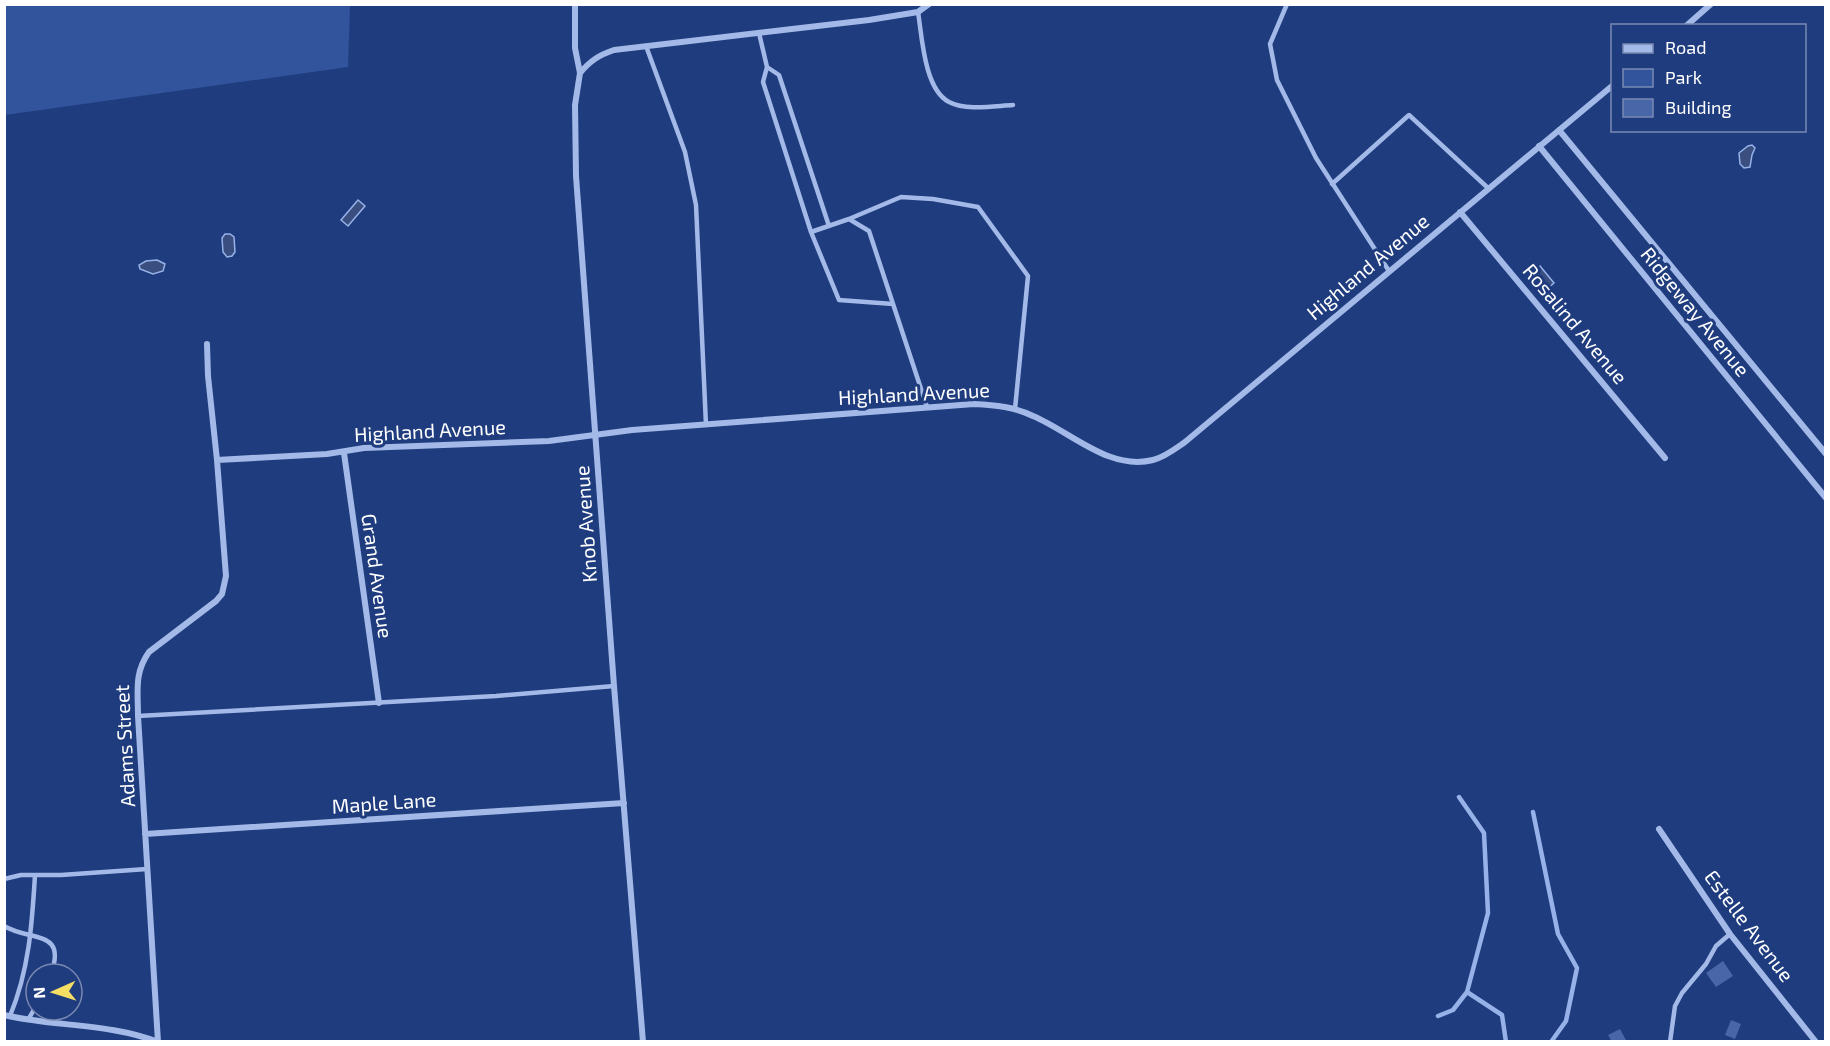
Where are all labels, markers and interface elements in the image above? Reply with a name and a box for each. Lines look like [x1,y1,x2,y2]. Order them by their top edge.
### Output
legend [1611,24,1806,132]
text: Road [1665,36,1706,58]
text: Park [1665,66,1702,88]
text: Building [1665,96,1732,118]
street label: Highland Avenue [1301,208,1433,324]
street label: Ridgeway Avenue [1636,242,1755,381]
street label: Rosalind Avenue [1518,258,1633,388]
street label: Highland Avenue [837,377,991,409]
street label: Highland Avenue [353,414,507,446]
street label: Knob Avenue [569,465,601,583]
street label: Grand Avenue [357,512,399,640]
street label: Adams Street [109,684,139,808]
street label: Maple Lane [331,786,437,818]
street label: Estelle Avenue [1700,865,1800,986]
north arrow [24,962,84,1022]
text: N [29,987,48,999]

